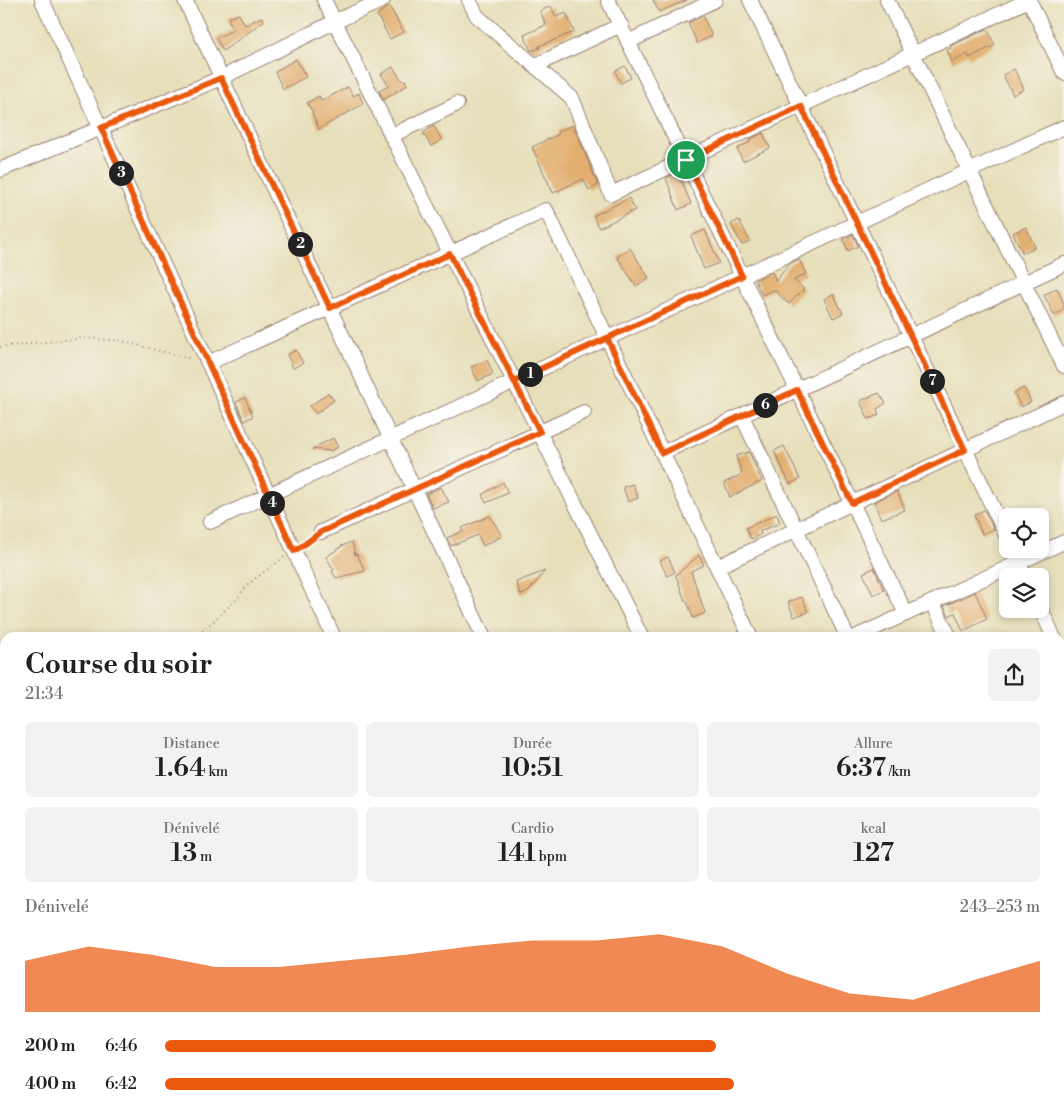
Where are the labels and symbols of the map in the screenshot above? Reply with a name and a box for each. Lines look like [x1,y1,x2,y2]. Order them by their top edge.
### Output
pin [665,139,707,181]
pin: 3 [108,160,134,186]
pin: 2 [288,232,312,256]
pin: 1 [518,362,542,386]
pin: 7 [920,368,944,394]
pin: 6 [752,392,778,418]
pin: 4 [260,490,284,516]

